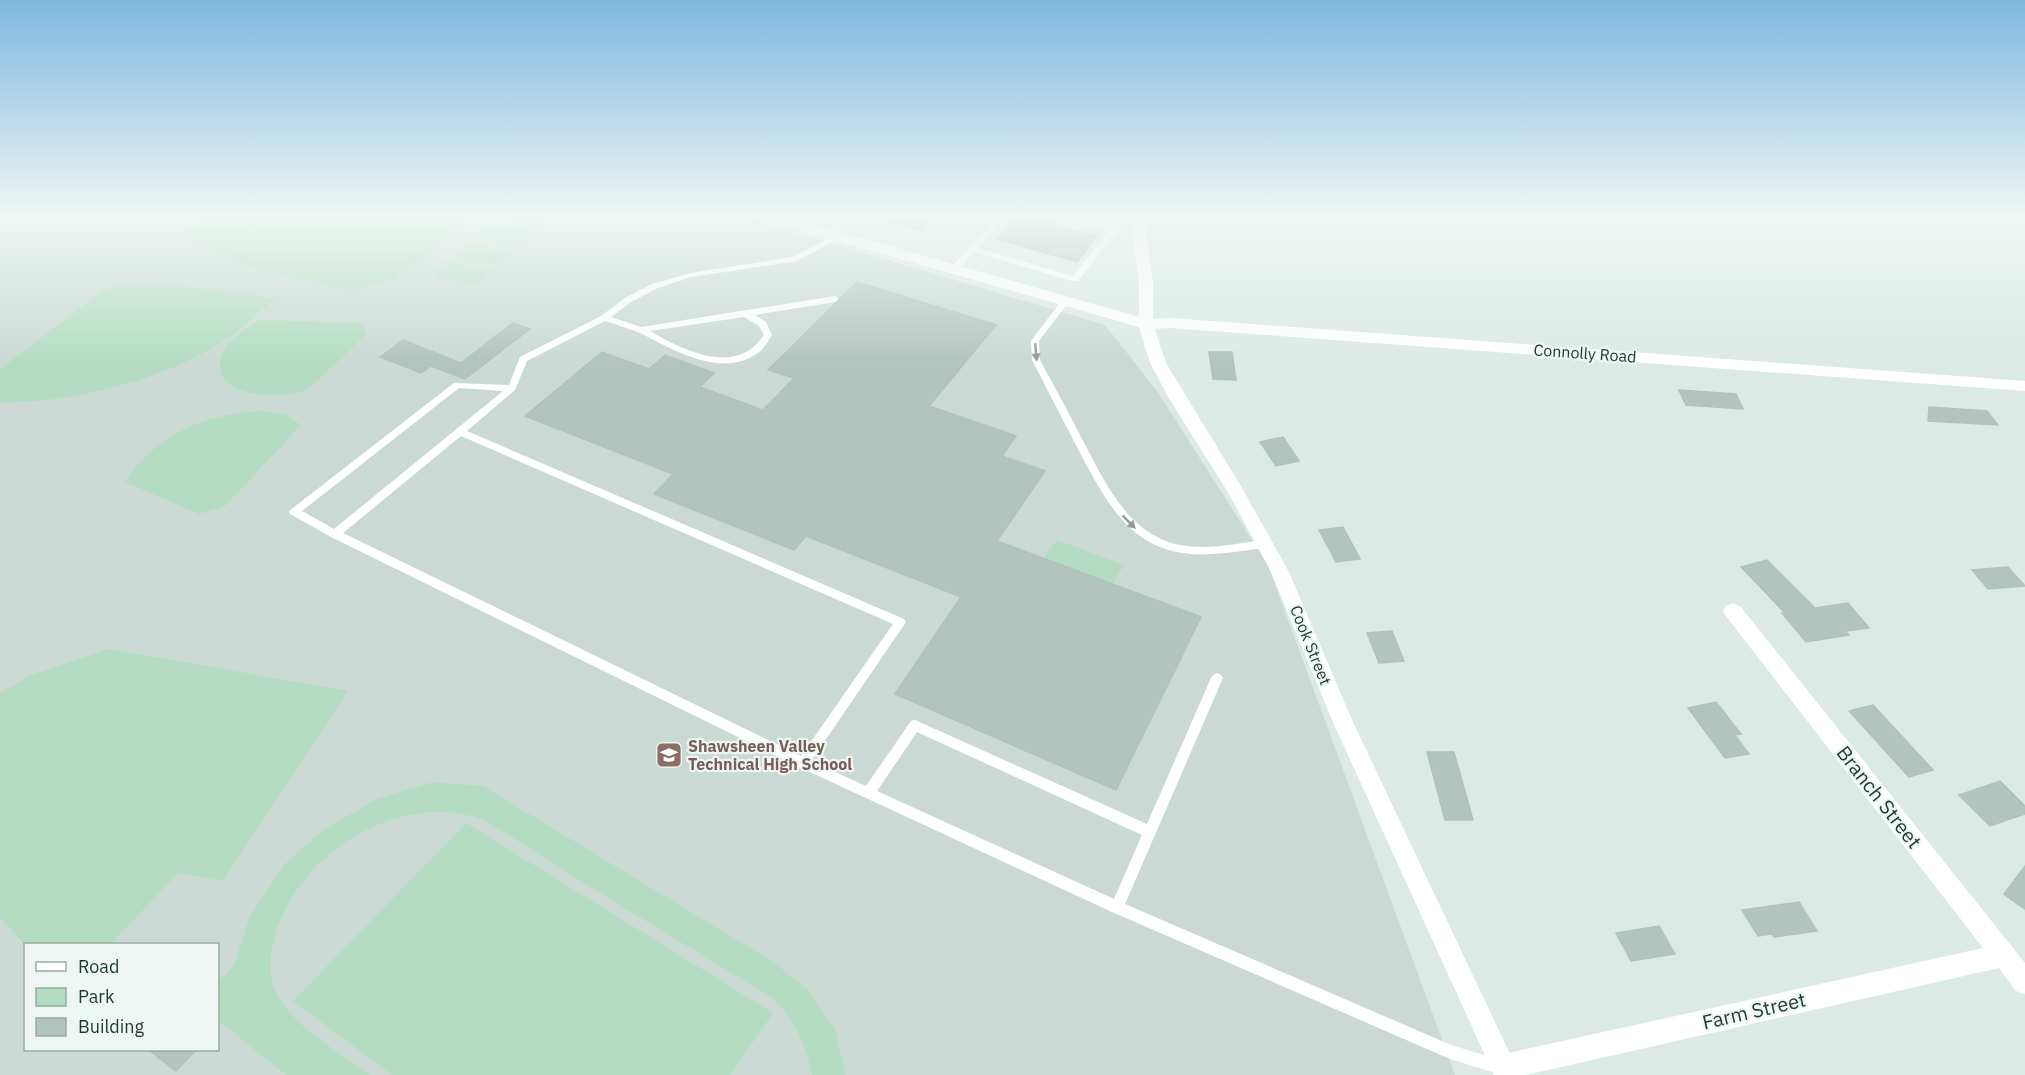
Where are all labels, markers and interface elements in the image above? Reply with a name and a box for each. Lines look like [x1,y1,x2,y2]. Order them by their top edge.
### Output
street label: Connolly Road [1533,339,1637,367]
one-way arrow [1031,343,1041,362]
one-way arrow [1121,515,1136,529]
street label: Cook Street [1286,602,1336,688]
place label: Shawsheen Valley Technical High School [688,736,852,774]
school or university icon: Shawsheen Valley Technical High School [654,740,684,770]
street label: Branch Street [1831,740,1928,854]
legend [24,943,219,1051]
text: Road [78,955,119,978]
text: Park [78,985,115,1008]
street label: Farm Street [1699,985,1808,1036]
text: Building [78,1015,145,1038]

